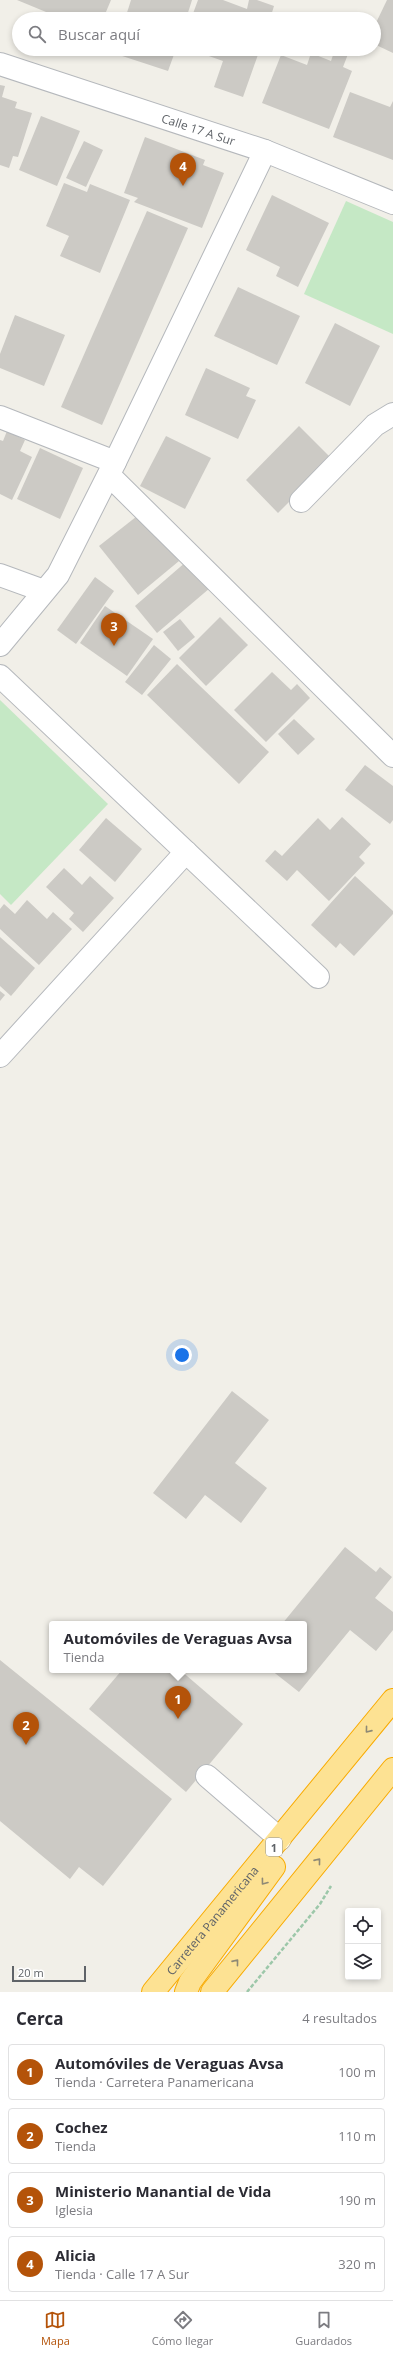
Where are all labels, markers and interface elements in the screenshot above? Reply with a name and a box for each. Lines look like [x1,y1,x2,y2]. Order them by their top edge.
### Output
search box [12,12,381,56]
icon: search [26,23,48,45]
text: Buscar aquí [58,24,140,44]
street label: Calle 17 A Sur [160,109,238,149]
pin: 4 [170,153,196,186]
pin: 3 [101,613,127,646]
your location [172,1345,192,1365]
popup [49,1621,307,1673]
text: Automóviles de Veraguas Avsa [64,1628,292,1648]
text: Tienda [64,1648,105,1666]
pin: 1 [165,1686,191,1719]
pin: 2 [13,1712,39,1745]
one-way arrow [366,1726,373,1733]
road number: 1 [266,1838,282,1856]
one-way arrow [314,1858,321,1866]
street label: Carretera Panamericana [162,1862,262,1978]
one-way arrow [262,1877,269,1884]
map controls [345,1908,381,1980]
button: locate [345,1908,381,1944]
button: layers [345,1944,381,1980]
one-way arrow [232,1959,239,1966]
scale bar [12,1964,86,1983]
text: 20 m [18,1965,44,1980]
text: Cerca [16,2007,64,2030]
text: 4 resultados [302,2009,377,2027]
text: Automóviles de Veraguas Avsa [55,2053,284,2073]
text: 1 [26,2063,34,2081]
text: 100 m [338,2063,376,2081]
text: Tienda · Carretera Panamericana [55,2073,254,2091]
text: Cochez [55,2117,108,2137]
text: 2 [26,2127,34,2145]
text: 110 m [338,2127,376,2145]
text: Tienda [55,2137,96,2155]
text: Ministerio Manantial de Vida [55,2181,271,2201]
text: 3 [26,2191,34,2209]
text: 190 m [338,2191,376,2209]
text: Iglesia [55,2201,93,2219]
text: Alicia [55,2245,96,2265]
text: 4 [26,2255,34,2273]
text: 320 m [338,2255,376,2273]
text: Tienda · Calle 17 A Sur [55,2265,189,2283]
tab: Mapa [41,2309,70,2348]
tab: Cómo llegar [152,2309,213,2348]
tab: Guardados [295,2309,352,2348]

